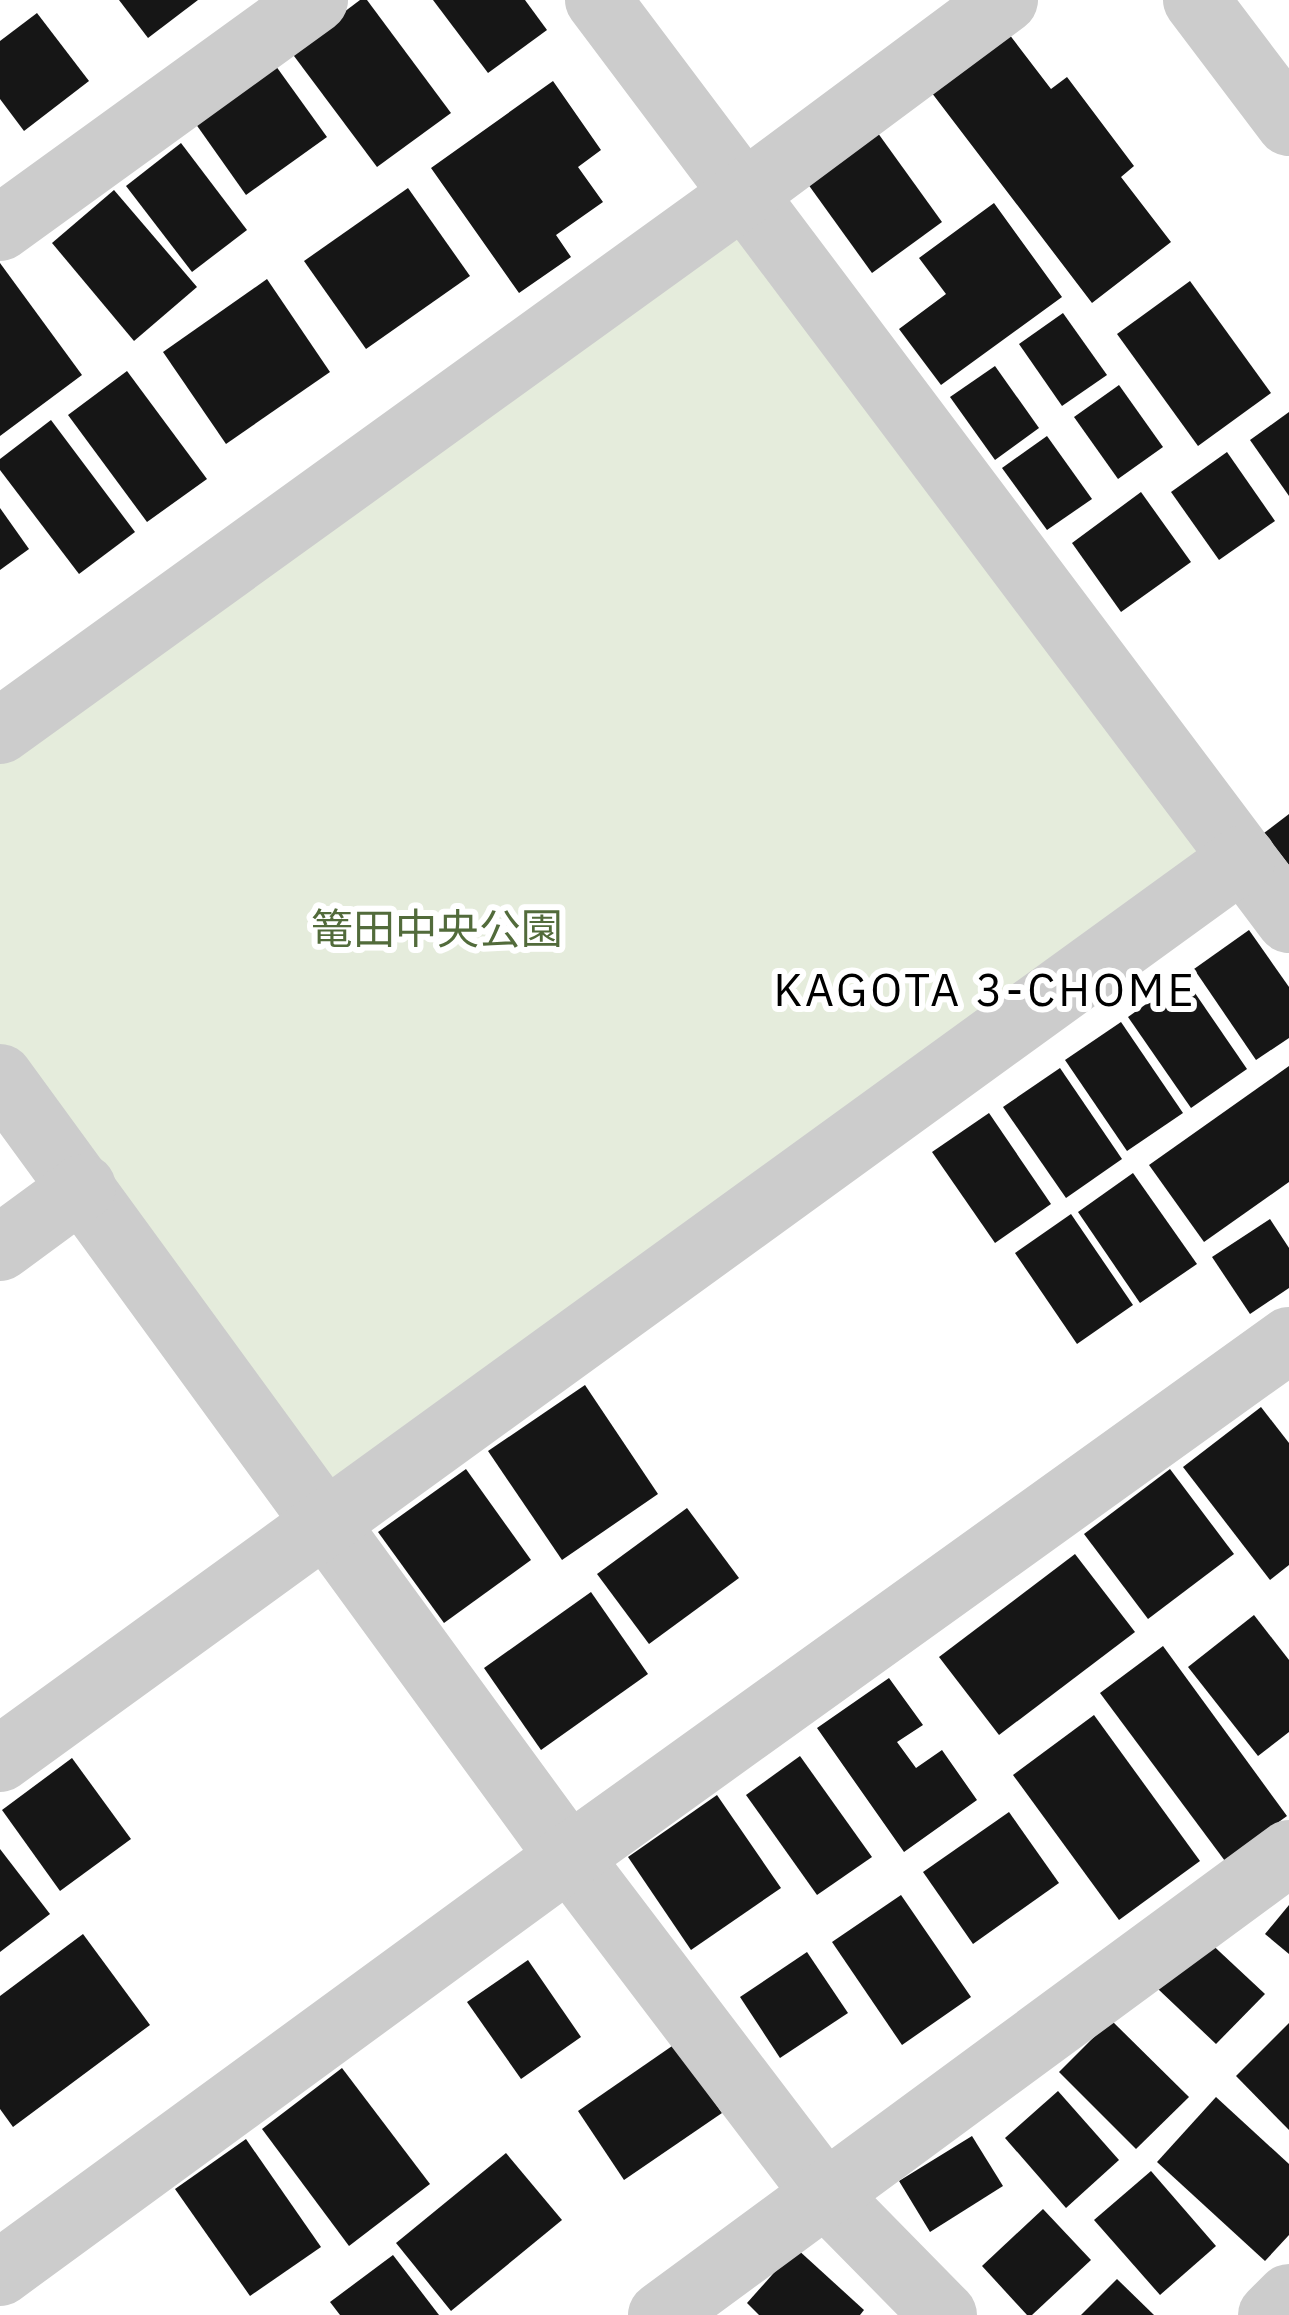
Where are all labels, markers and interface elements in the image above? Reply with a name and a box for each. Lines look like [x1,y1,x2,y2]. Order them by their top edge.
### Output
park label: 篭田中央公園 [311,901,563,956]
district label: KAGOTA 3-CHOME [773,960,1197,1018]

